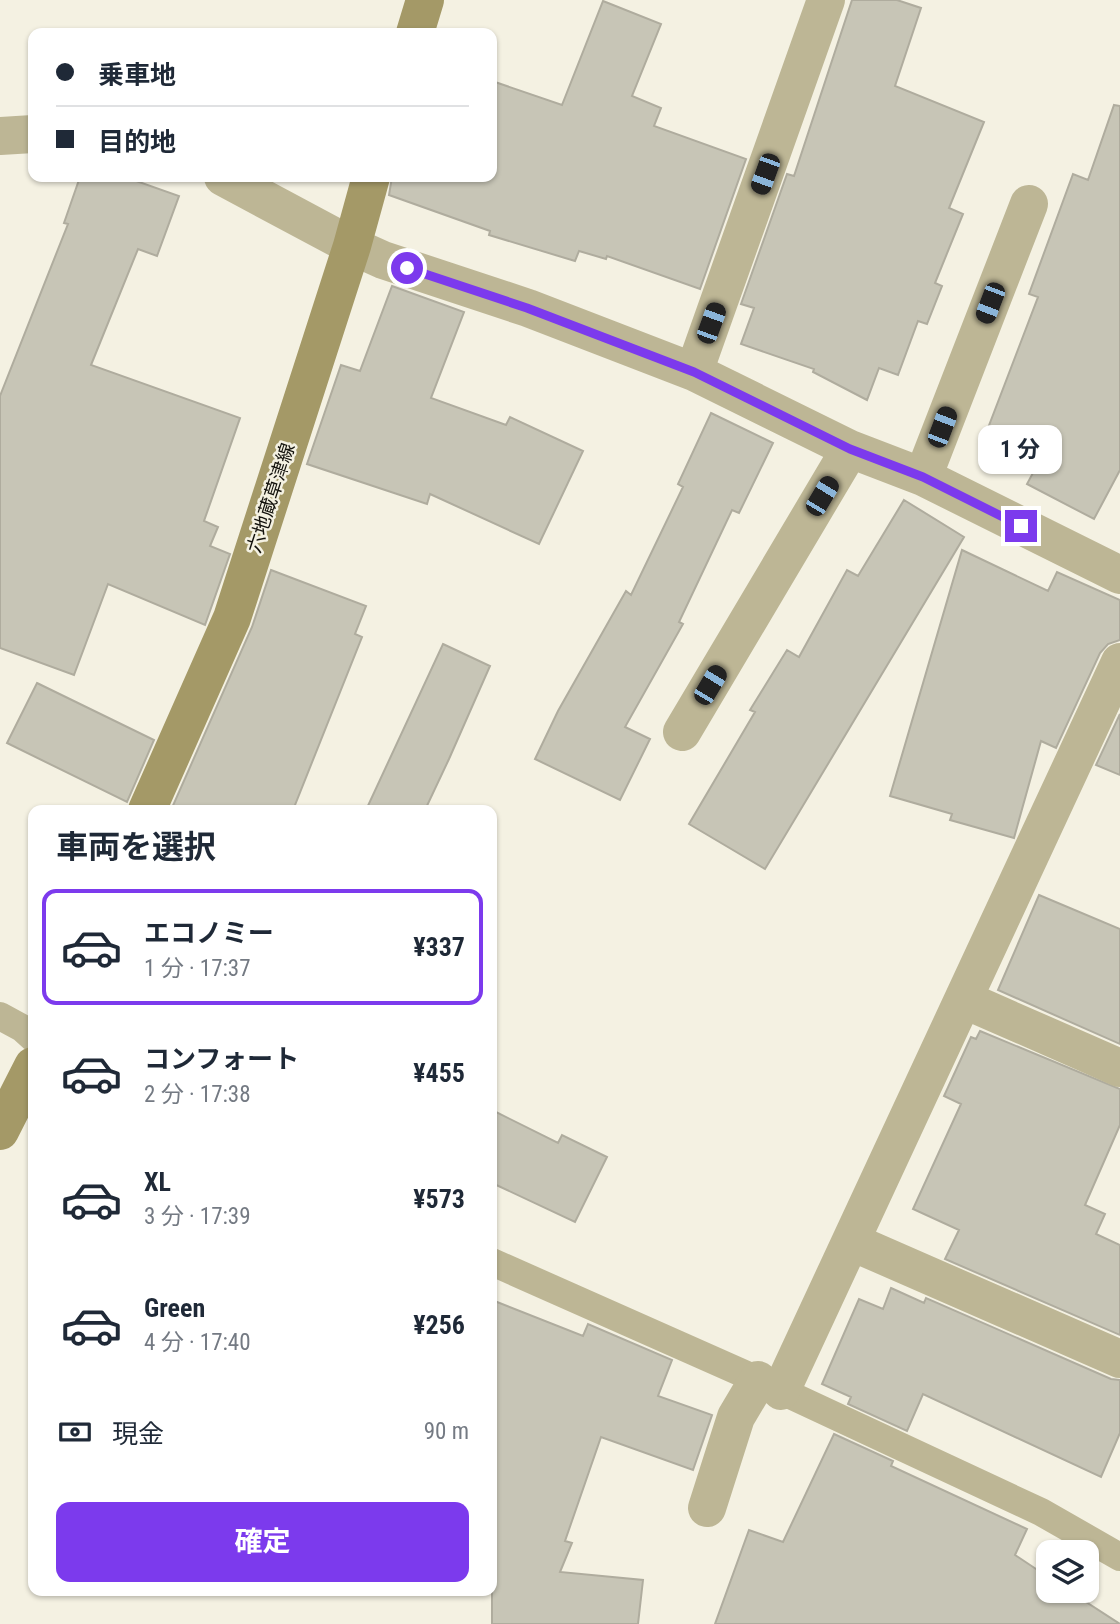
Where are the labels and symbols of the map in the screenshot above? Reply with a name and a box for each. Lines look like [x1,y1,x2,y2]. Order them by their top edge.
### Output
car [748,151,783,197]
route start [391,252,423,284]
car [973,280,1008,326]
car [694,300,729,346]
car [925,404,960,450]
callout: 1 分 [979,424,1063,474]
street label: 六地蔵草津線 [242,440,300,556]
car [803,473,842,519]
route end [1005,510,1037,542]
car [691,662,730,708]

